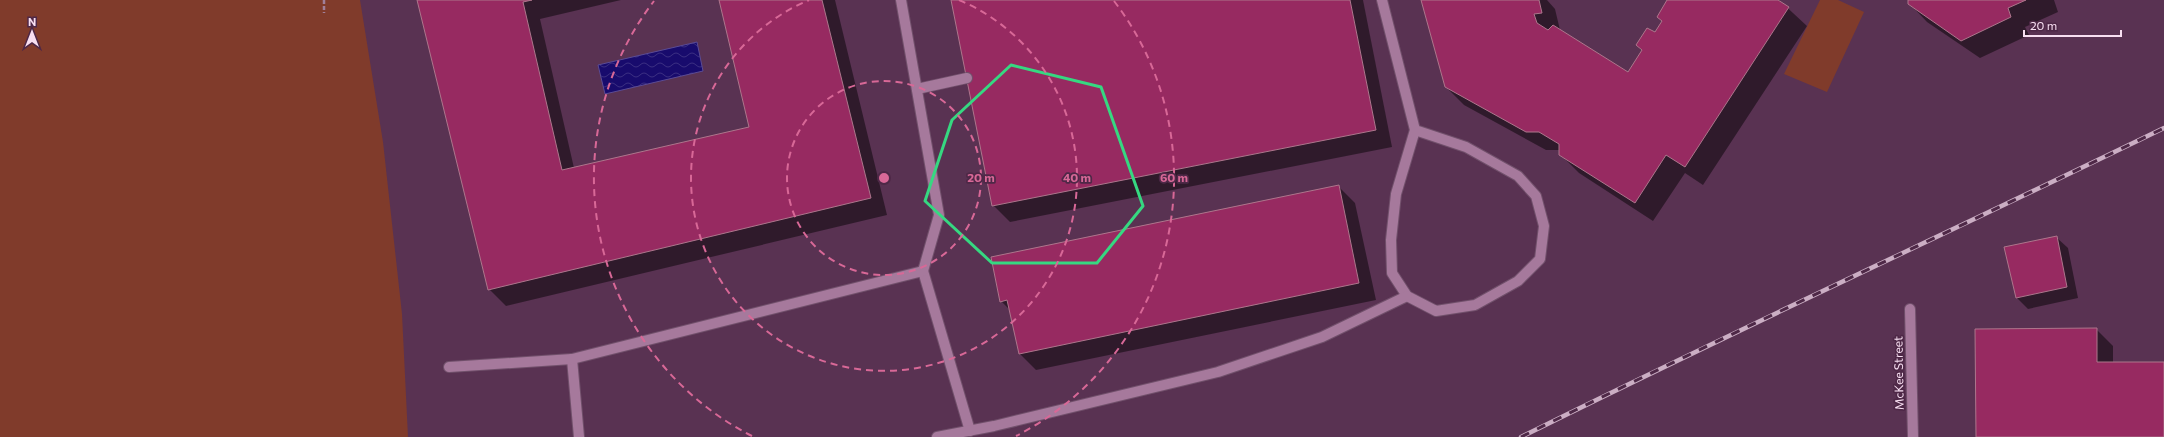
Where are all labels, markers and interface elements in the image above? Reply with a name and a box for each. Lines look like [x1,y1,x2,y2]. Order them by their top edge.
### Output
north arrow [12,12,52,52]
scale bar [2024,12,2121,38]
text: N [28,15,36,28]
text: 20 m [2030,18,2057,32]
text: 20 m [967,170,995,184]
text: 40 m [1063,170,1091,184]
text: 60 m [1160,170,1188,184]
centre of rings [877,171,891,185]
street label: McKee Street [1890,336,1906,410]

